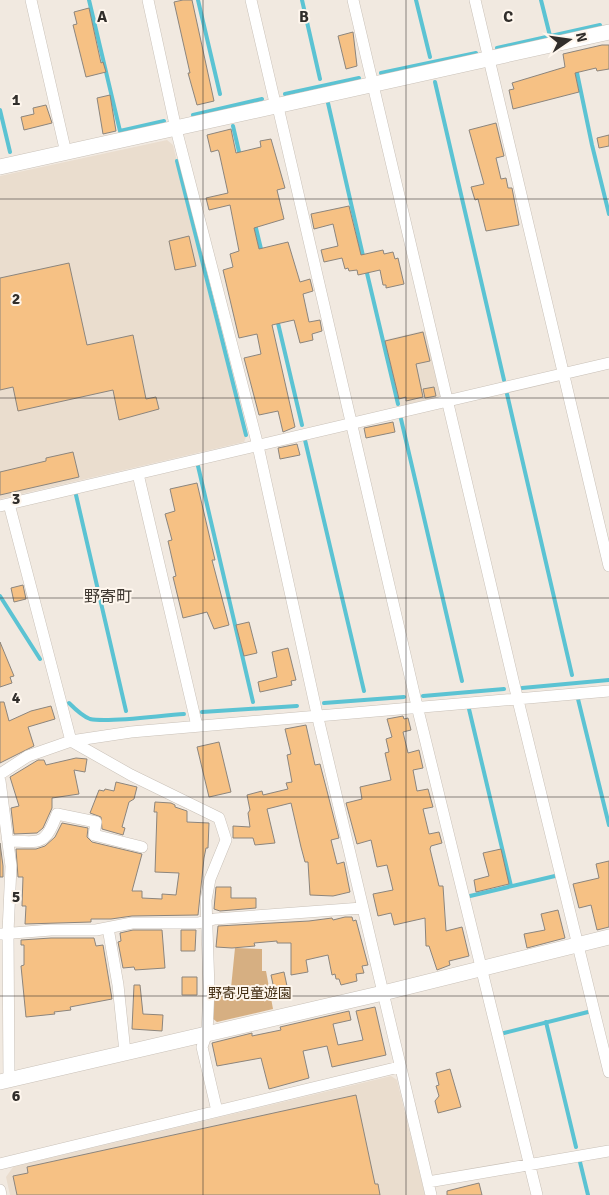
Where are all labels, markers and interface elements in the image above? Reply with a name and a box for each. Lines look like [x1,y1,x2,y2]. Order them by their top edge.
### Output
text: A [97,7,108,27]
text: B [299,7,309,27]
text: C [503,7,513,27]
north arrow [544,15,594,65]
text: N [572,31,591,44]
text: 1 [12,90,21,110]
text: 2 [12,289,20,309]
text: 3 [12,489,20,509]
district label: 野寄町 [84,587,132,607]
text: 4 [12,688,21,708]
text: 5 [12,887,20,907]
park label: 野寄児童遊園 [208,985,292,1002]
text: 6 [12,1086,21,1106]

